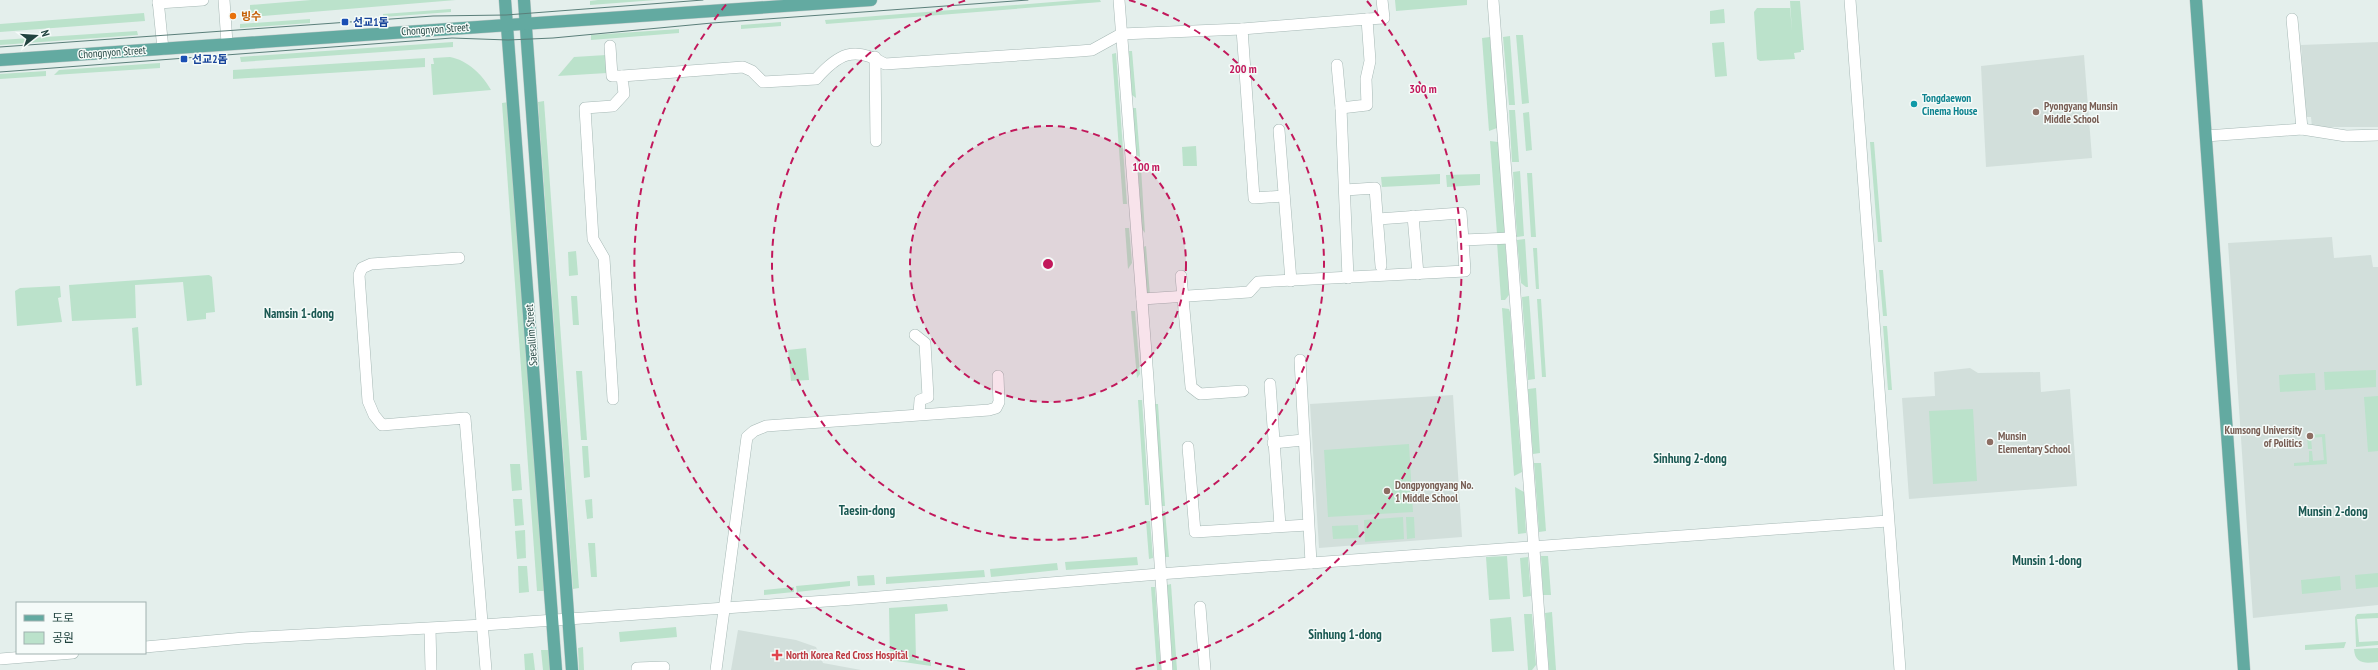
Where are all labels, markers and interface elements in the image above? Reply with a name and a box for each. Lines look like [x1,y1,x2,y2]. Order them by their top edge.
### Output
place label: 빙수 [241,9,261,23]
marker: 빙수 [228,11,238,21]
place label: 선교1돔 [353,15,389,29]
north arrow [16,16,56,56]
marker: 선교1돔 [340,17,350,27]
street label: Chongnyon Street [401,20,469,38]
text: N [38,28,53,38]
street label: Chongnyon Street [78,43,146,61]
place label: 선교2돔 [192,52,228,66]
marker: 선교2돔 [179,54,189,64]
text: 200 m [1229,61,1257,76]
text: 300 m [1409,81,1437,96]
place label: Tongdaewon Cinema House [1922,91,1978,118]
marker: Tongdaewon Cinema House [1909,99,1919,109]
place label: Pyongyang Munsin Middle School [2044,99,2118,126]
marker: Pyongyang Munsin Middle School [2031,107,2041,117]
text: 100 m [1132,159,1160,174]
centre of rings [1041,257,1055,271]
street label: Saesallim Street [522,304,540,366]
district label: Namsin 1-dong [264,305,334,322]
place label: Kumsong University of Politics [2224,423,2303,450]
place label: Munsin Elementary School [1998,429,2071,456]
marker: Kumsong University of Politics [2305,431,2315,441]
marker: Munsin Elementary School [1985,437,1995,447]
district label: Sinhung 2-dong [1653,450,1727,467]
place label: Dongpyongyang No. 1 Middle School [1395,478,1474,505]
marker: Dongpyongyang No. 1 Middle School [1382,486,1392,496]
district label: Taesin-dong [839,502,895,519]
district label: Munsin 2-dong [2298,503,2368,520]
district label: Munsin 1-dong [2012,552,2082,569]
legend [16,602,146,654]
text: 도로 [52,610,74,625]
district label: Sinhung 1-dong [1308,626,1382,643]
text: 공원 [52,630,74,645]
place label: North Korea Red Cross Hospital [786,648,908,662]
marker: North Korea Red Cross Hospital [771,649,783,661]

